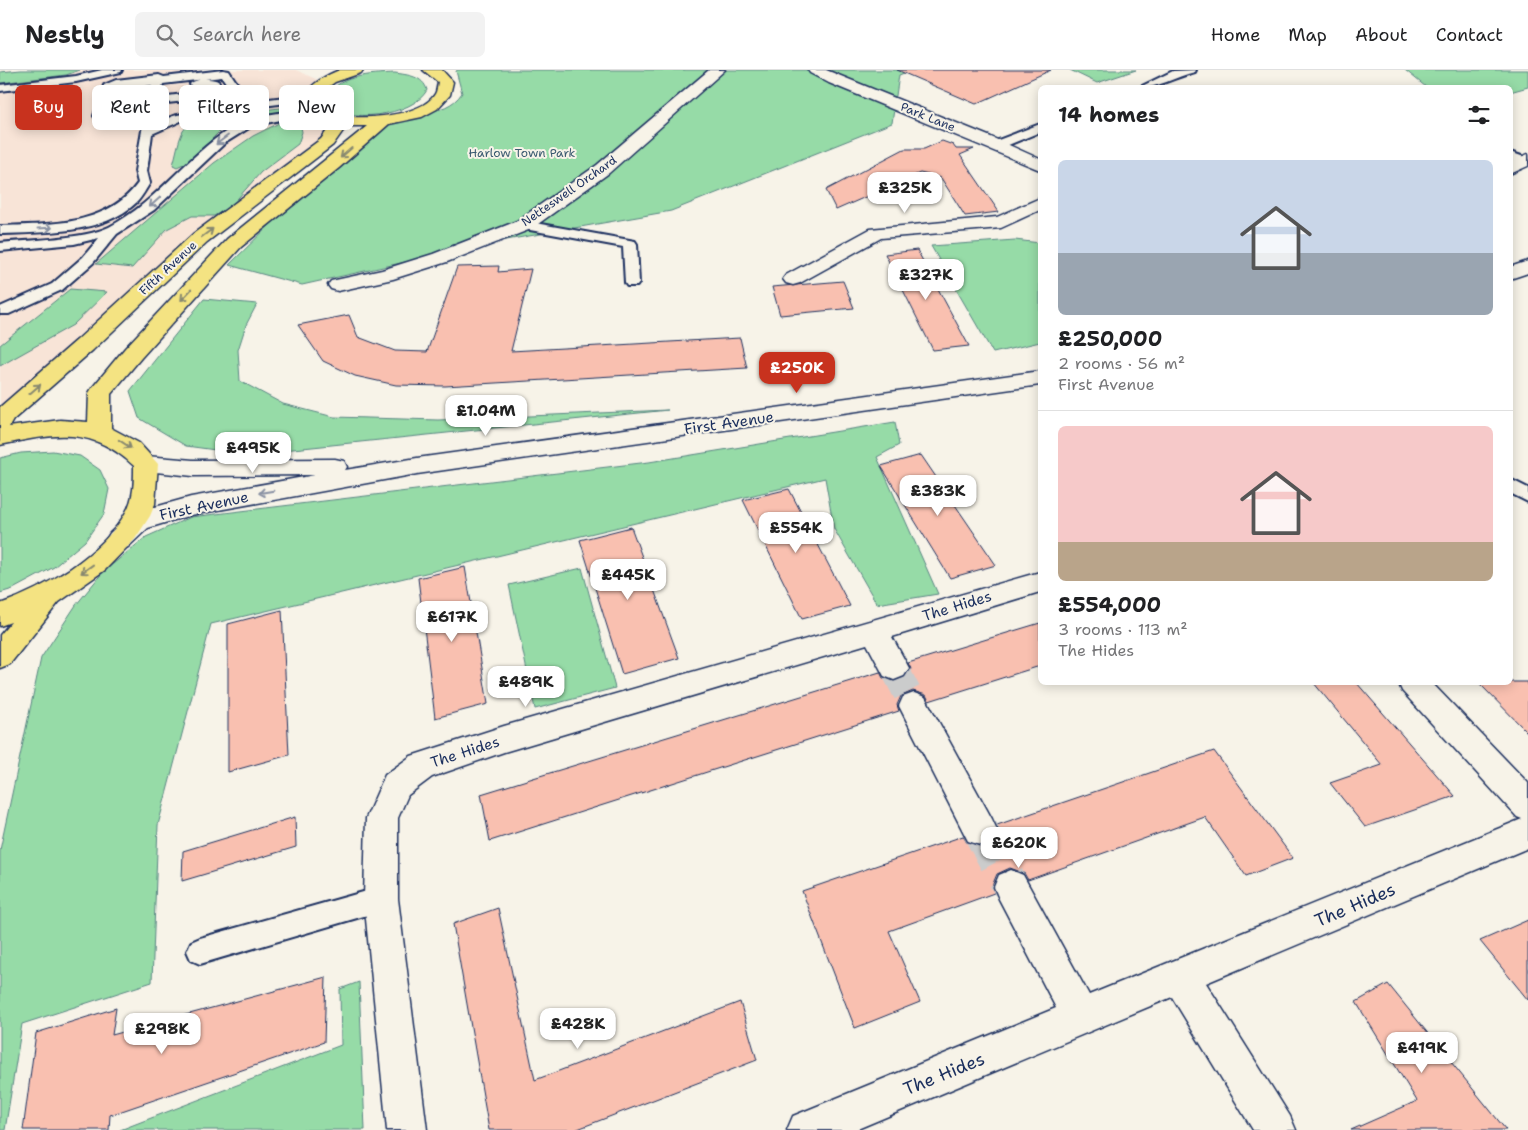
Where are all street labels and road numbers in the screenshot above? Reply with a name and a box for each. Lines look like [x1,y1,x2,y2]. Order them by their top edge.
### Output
street label: Park Lane [898,99,958,135]
street label: Netteswell Orchard [518,152,620,230]
street label: Fifth Avenue [136,237,200,299]
street label: First Avenue [683,407,775,439]
street label: First Avenue [158,487,250,525]
street label: The Hides [920,586,994,626]
street label: The Hides [428,731,502,773]
street label: The Hides [1311,877,1399,933]
street label: The Hides [900,1047,988,1101]

